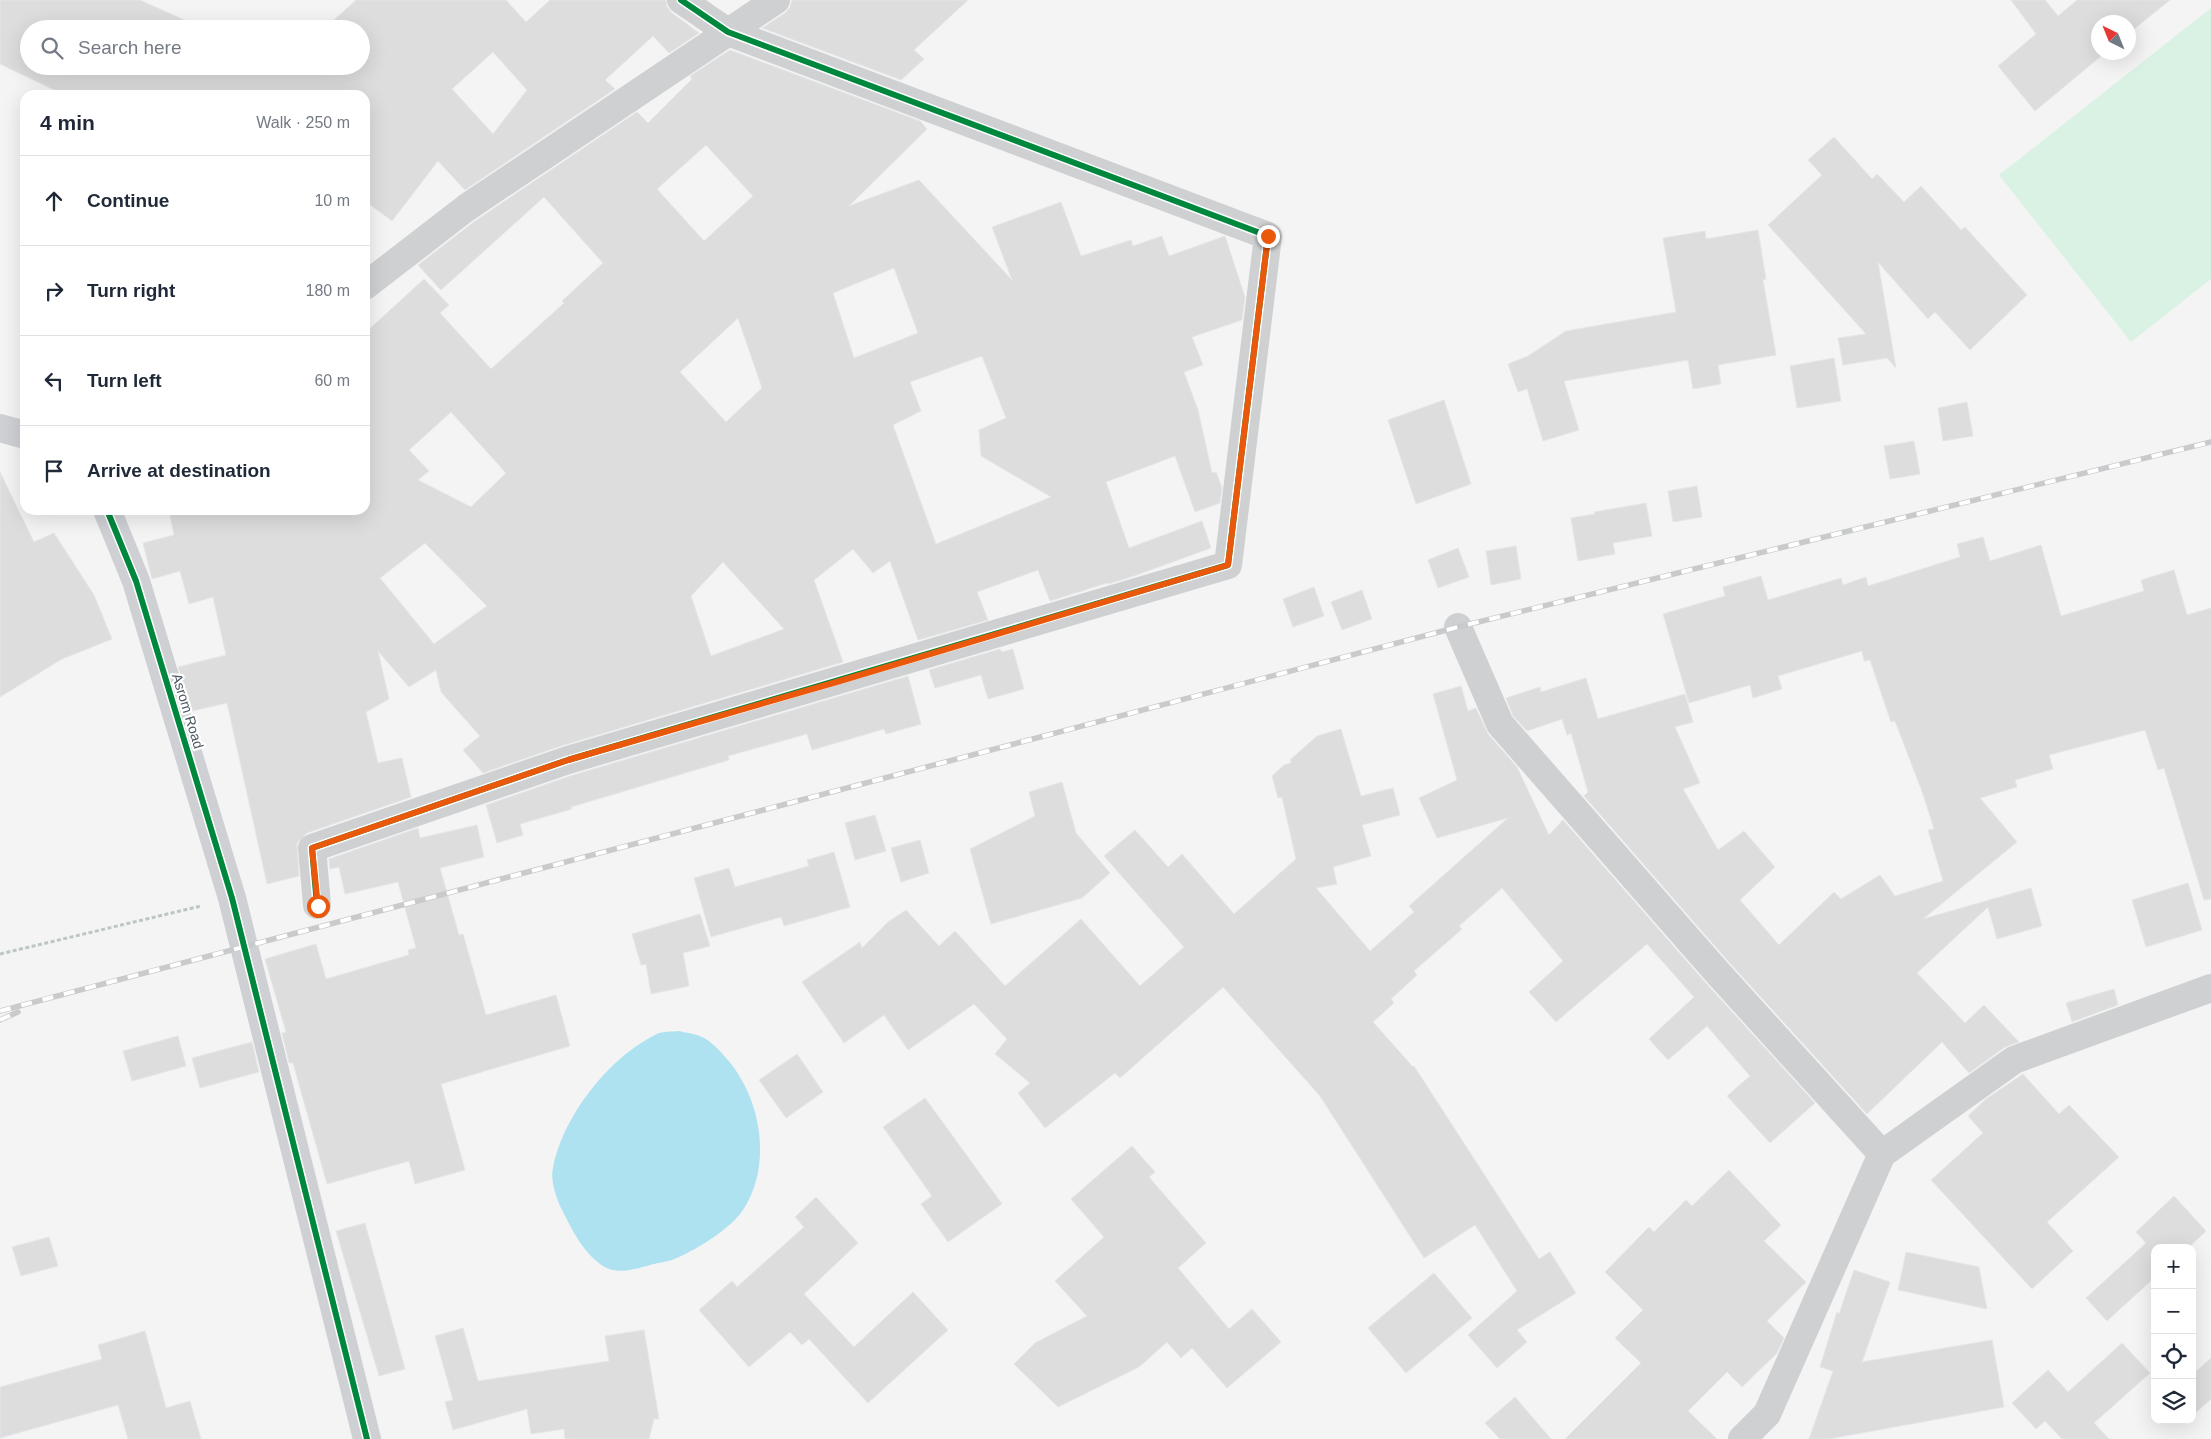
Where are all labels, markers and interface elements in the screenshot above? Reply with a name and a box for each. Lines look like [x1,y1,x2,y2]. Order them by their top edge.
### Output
north arrow [2091,15,2136,60]
search box [20,20,370,75]
icon: search [38,34,66,62]
text: Search here [78,37,182,58]
text: 4 min [40,111,95,134]
text: Walk · 250 m [256,114,350,131]
icon: ahead [40,187,68,215]
text: Continue [87,190,169,211]
text: 10 m [314,192,350,209]
route end [1257,225,1280,248]
icon: right [40,277,68,305]
text: Turn right [87,280,175,301]
text: 180 m [306,282,350,299]
icon: left [40,367,68,395]
text: Turn left [87,370,162,391]
text: 60 m [314,372,350,389]
icon: arrive [40,457,68,485]
text: Arrive at destination [87,460,271,481]
street label: Asrom Road [169,671,207,751]
route start [307,895,330,918]
map controls [2151,1244,2196,1424]
button: + [2151,1244,2196,1289]
button: − [2151,1289,2196,1334]
button: locate [2151,1334,2196,1379]
button: layers [2151,1379,2196,1424]

